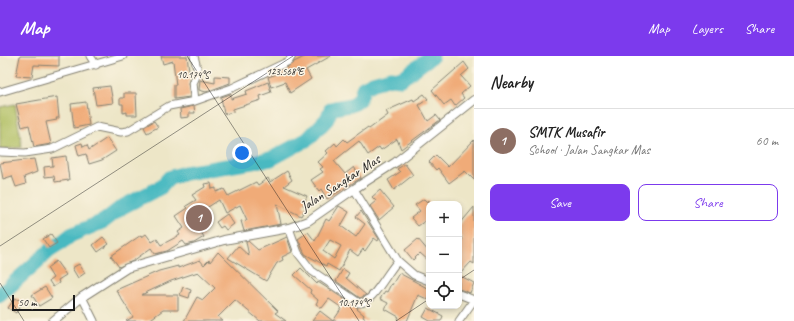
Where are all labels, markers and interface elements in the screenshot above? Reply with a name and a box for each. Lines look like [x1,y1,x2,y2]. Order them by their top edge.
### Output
text: Map [20,16,50,40]
text: Map [648,20,670,37]
text: Layers [692,20,723,37]
text: Share [745,20,774,37]
text: 123.568°E [266,65,305,78]
text: 10.174°S [177,68,211,81]
text: Nearby [490,72,533,93]
text: SMTK Musafir [528,123,604,142]
text: 1 [500,133,506,149]
text: 60 m [756,133,778,149]
text: School · Jalan Sangkar Mas [528,142,650,158]
your location [232,143,252,163]
street label: Jalan Sangkar Mas [296,150,384,216]
button: Save [490,184,630,221]
button: Share [638,184,778,221]
map controls [426,201,462,309]
button: + [426,201,462,237]
pin: 1 [186,203,212,233]
button: − [426,237,462,273]
button: locate [426,273,462,309]
scale bar [12,293,75,312]
text: 50 m [18,295,37,309]
text: 10.174°S [338,296,372,309]

